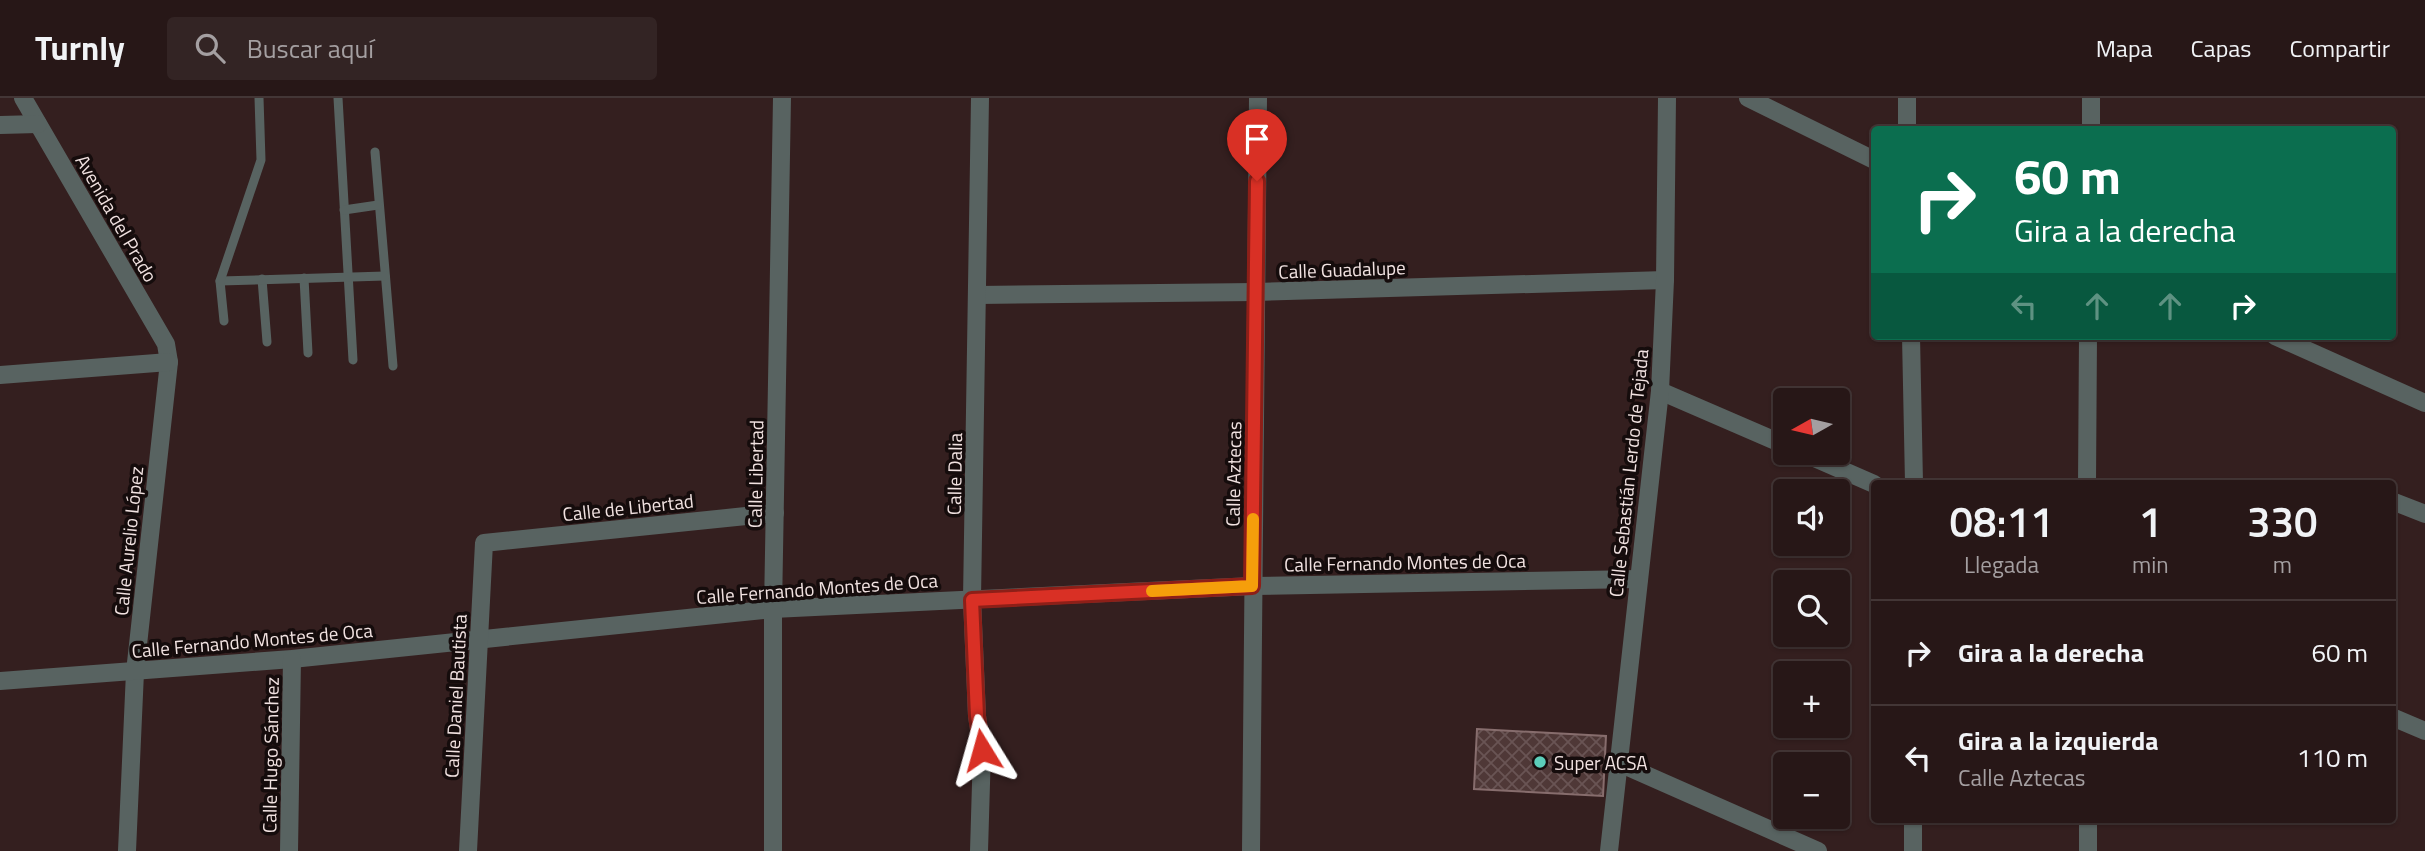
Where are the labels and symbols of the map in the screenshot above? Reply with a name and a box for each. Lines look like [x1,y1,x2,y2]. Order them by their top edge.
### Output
pin [1227,109,1287,181]
street label: Avenida del Prado [69,149,165,287]
street label: Calle Guadalupe [1278,252,1406,286]
street label: Calle Sebastián Lerdo de Tejada [1601,347,1656,599]
north arrow [1773,388,1850,466]
street label: Calle Libertad [740,420,770,528]
street label: Calle Aztecas [1218,421,1248,527]
street label: Calle Dalia [939,432,969,515]
street label: Calle Aurelio López [106,465,150,617]
street label: Calle de Libertad [561,486,695,528]
street label: Calle Fernando Montes de Oca [1284,545,1527,579]
street label: Calle Fernando Montes de Oca [695,565,939,611]
street label: Calle Daniel Bautista [436,613,474,779]
street label: Calle Fernando Montes de Oca [130,615,374,665]
street label: Calle Hugo Sánchez [254,677,286,833]
position arrow [945,713,1019,787]
place label: Super ACSA [1554,748,1648,777]
marker: Super ACSA [1532,754,1548,770]

